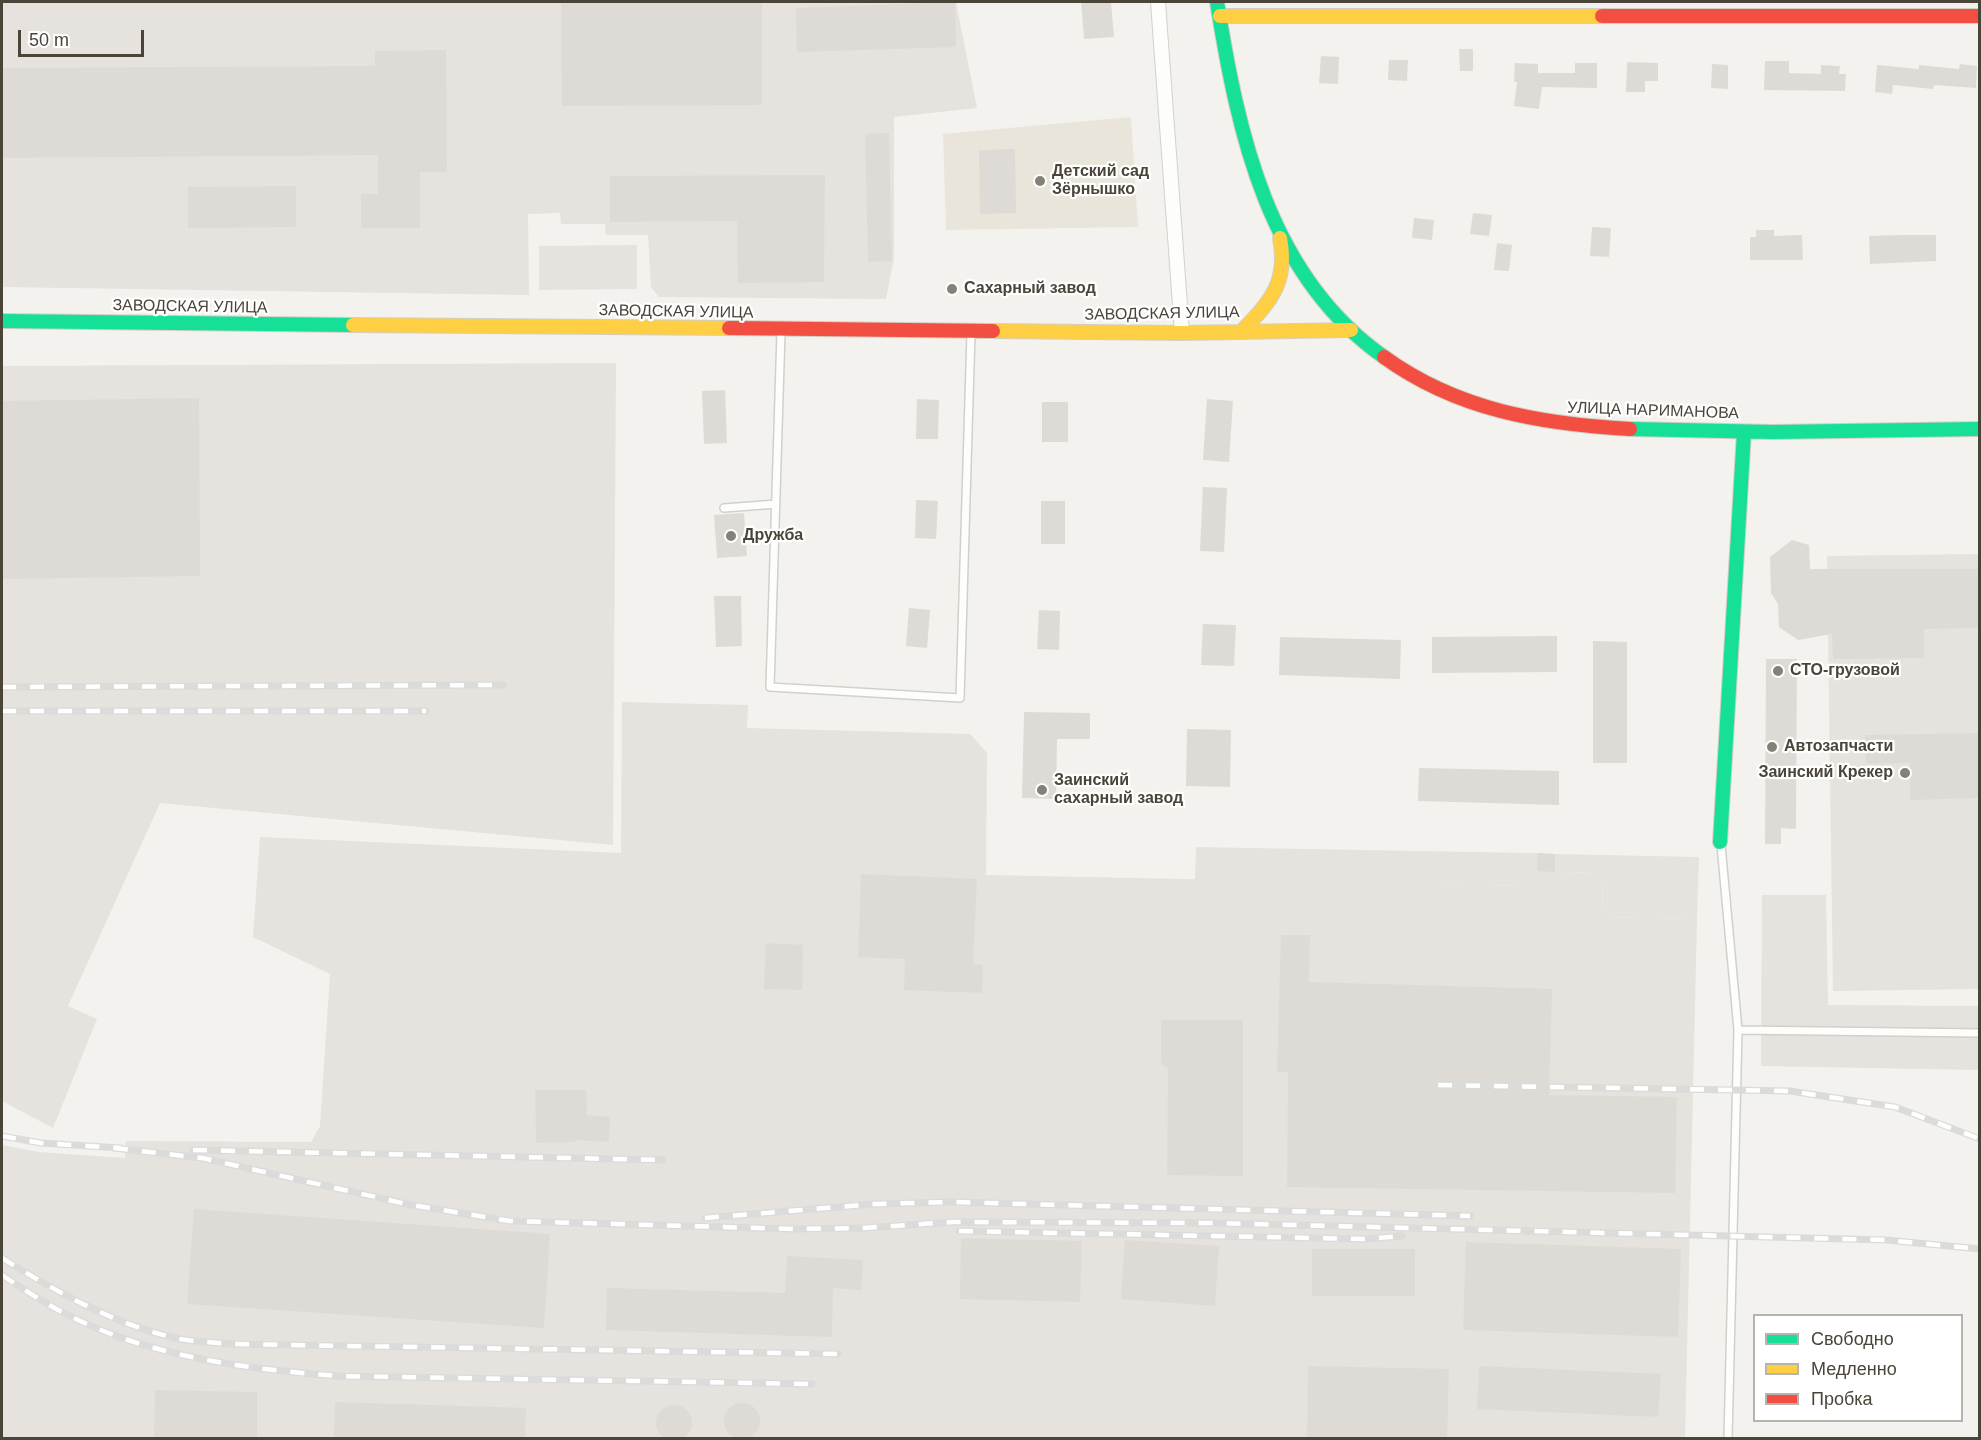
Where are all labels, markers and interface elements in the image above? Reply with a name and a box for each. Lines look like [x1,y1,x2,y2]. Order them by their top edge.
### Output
scale bar [21,18,147,56]
text: 50 m [29,30,69,50]
place label: Детский сад Зёрнышко [1052,162,1149,200]
marker: Детский сад Зёрнышко [1033,174,1047,188]
place label: Сахарный завод [964,279,1096,299]
marker: Сахарный завод [945,282,959,296]
street label: ЗАВОДСКАЯ УЛИЦА [112,296,268,318]
street label: ЗАВОДСКАЯ УЛИЦА [598,301,754,323]
street label: ЗАВОДСКАЯ УЛИЦА [1084,303,1240,325]
street label: УЛИЦА НАРИМАНОВА [1567,398,1739,424]
place label: Дружба [743,526,803,546]
marker: Дружба [724,529,738,543]
place label: СТО-грузовой [1790,661,1900,681]
marker: СТО-грузовой [1771,664,1785,678]
place label: Автозапчасти [1784,737,1893,757]
marker: Автозапчасти [1765,740,1779,754]
place label: Заинский Крекер [1758,763,1893,783]
marker: Заинский Крекер [1898,766,1912,780]
place label: Заинский сахарный завод [1054,771,1183,809]
marker: Заинский сахарный завод [1035,783,1049,797]
legend [1753,1314,1963,1422]
text: Свободно [1811,1329,1894,1349]
text: Медленно [1811,1359,1897,1379]
text: Пробка [1811,1389,1873,1409]

